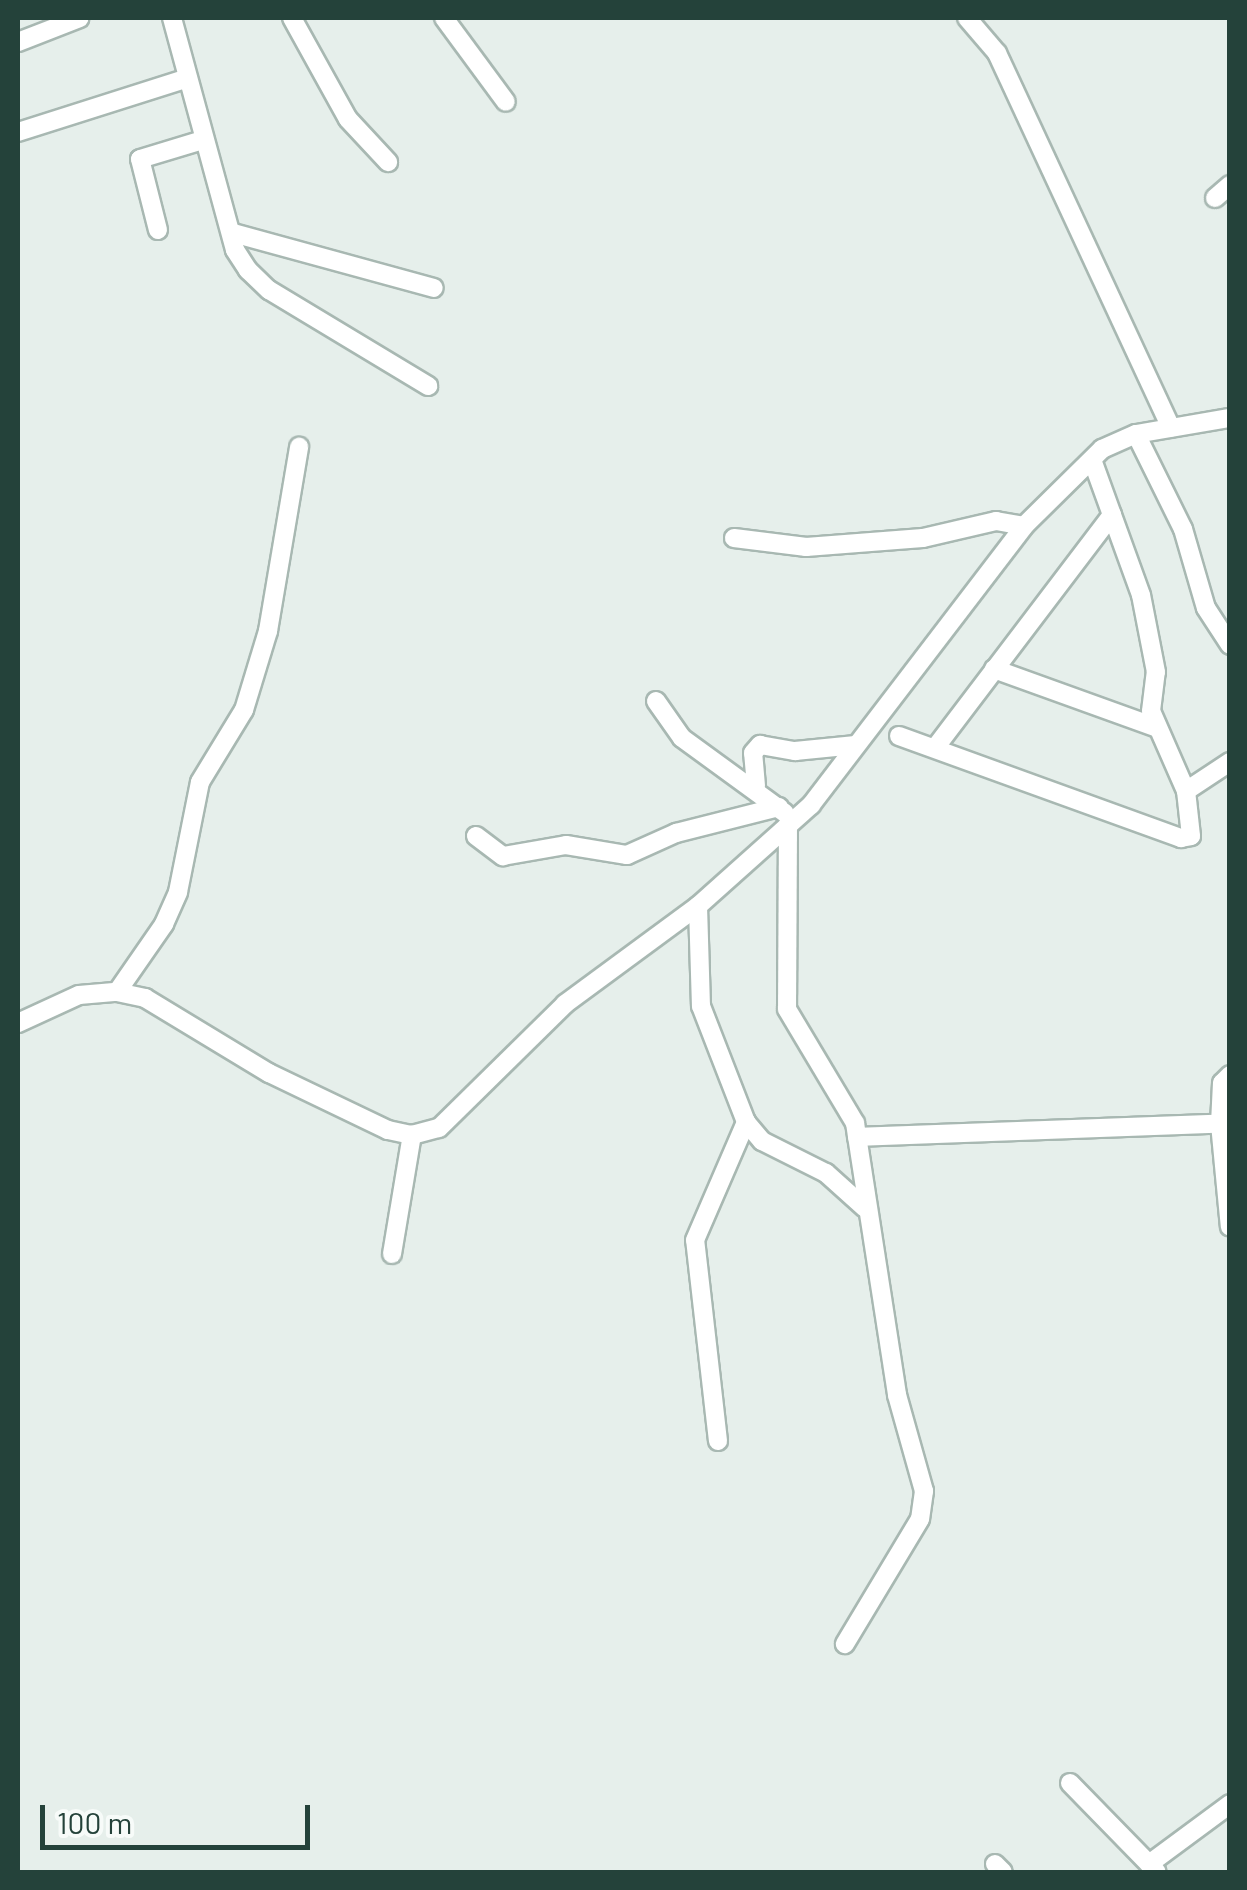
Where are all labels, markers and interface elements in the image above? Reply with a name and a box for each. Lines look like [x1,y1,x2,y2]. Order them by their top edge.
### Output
scale bar [45,1785,315,1847]
text: 100 m [57,1804,132,1840]

